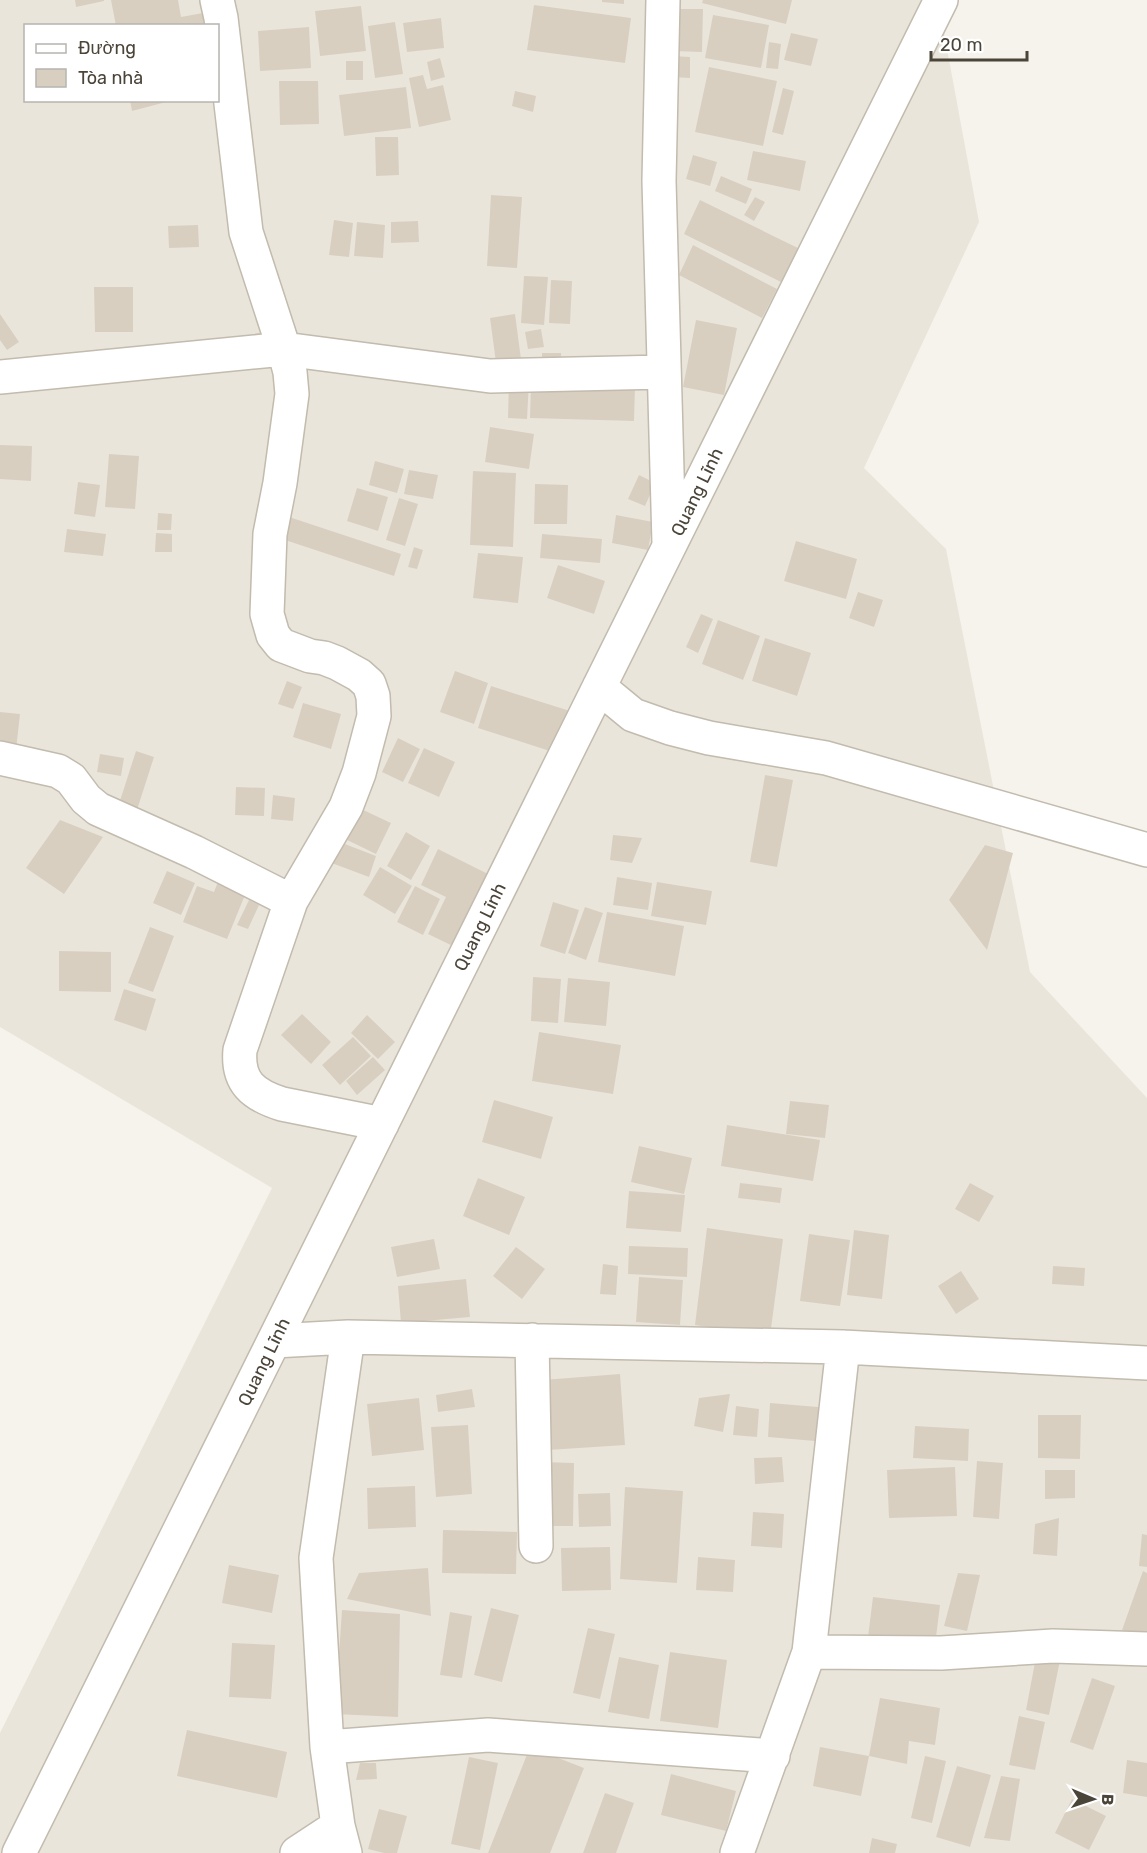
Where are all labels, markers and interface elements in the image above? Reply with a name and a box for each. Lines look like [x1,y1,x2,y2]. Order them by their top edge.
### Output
legend [24,24,219,102]
scale bar [931,24,1027,62]
text: 20 m [940,34,982,56]
text: Đường [78,37,136,59]
text: Tòa nhà [78,67,143,89]
street label: Quang Lĩnh [666,444,728,540]
street label: Quang Lĩnh [449,879,511,975]
street label: Quang Lĩnh [233,1314,295,1410]
north arrow [1063,1769,1123,1829]
text: B [1098,1794,1117,1805]

